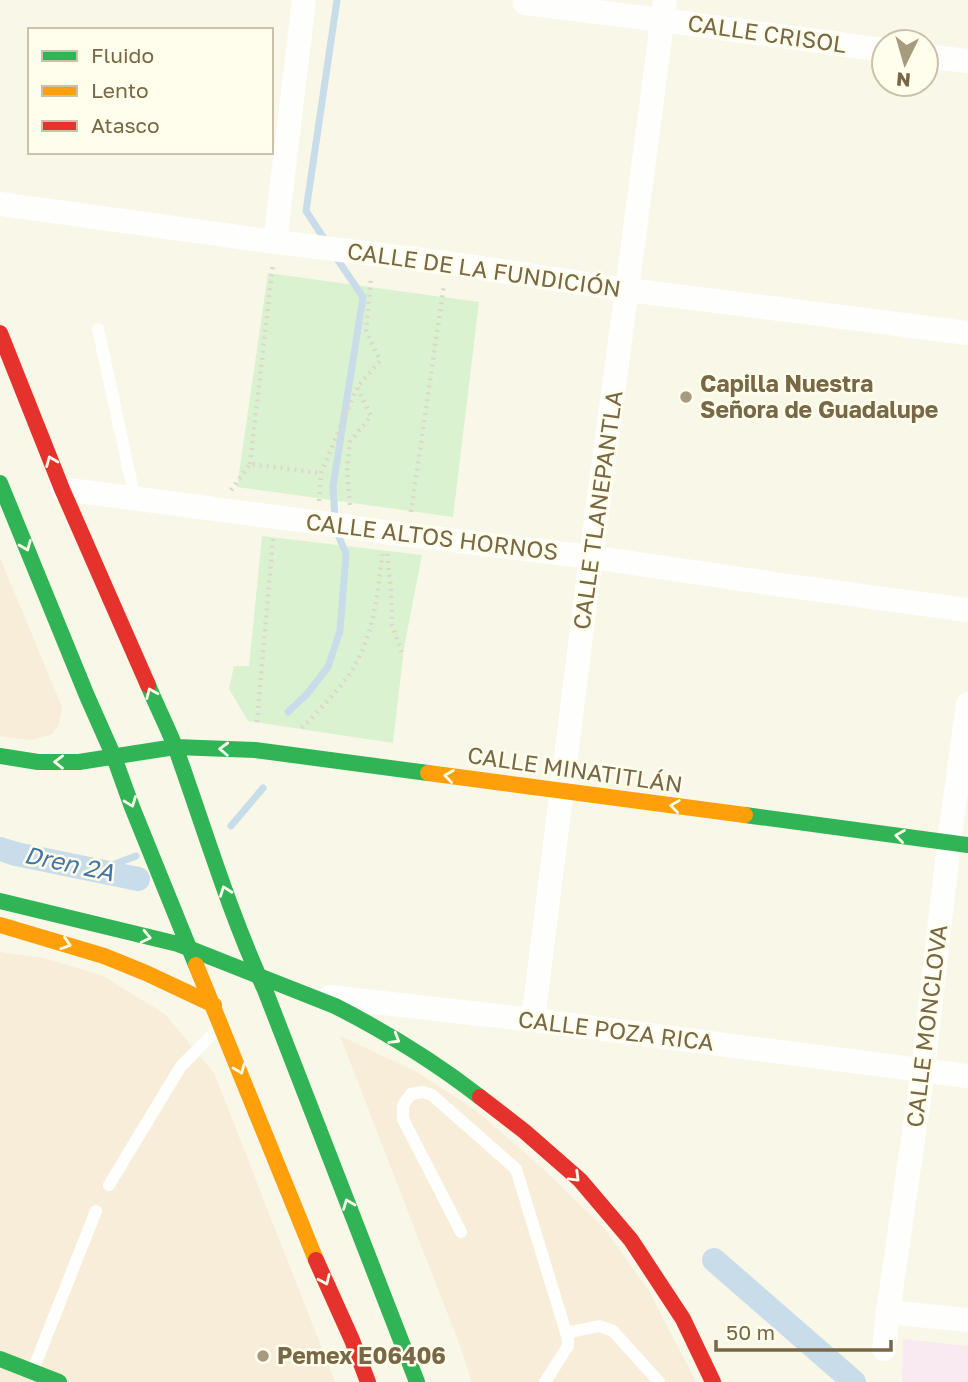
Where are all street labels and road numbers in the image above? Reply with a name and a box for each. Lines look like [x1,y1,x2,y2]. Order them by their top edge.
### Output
street label: CALLE CRISOL [686,8,848,58]
street label: CALLE DE LA FUNDICIÓN [345,236,623,302]
street label: CALLE TLANEPANTLA [566,389,628,631]
street label: CALLE ALTOS HORNOS [304,507,560,565]
street label: CALLE MINATITLÁN [466,740,685,798]
street label: CALLE MONCLOVA [900,923,952,1129]
street label: CALLE POZA RICA [517,1004,716,1056]

